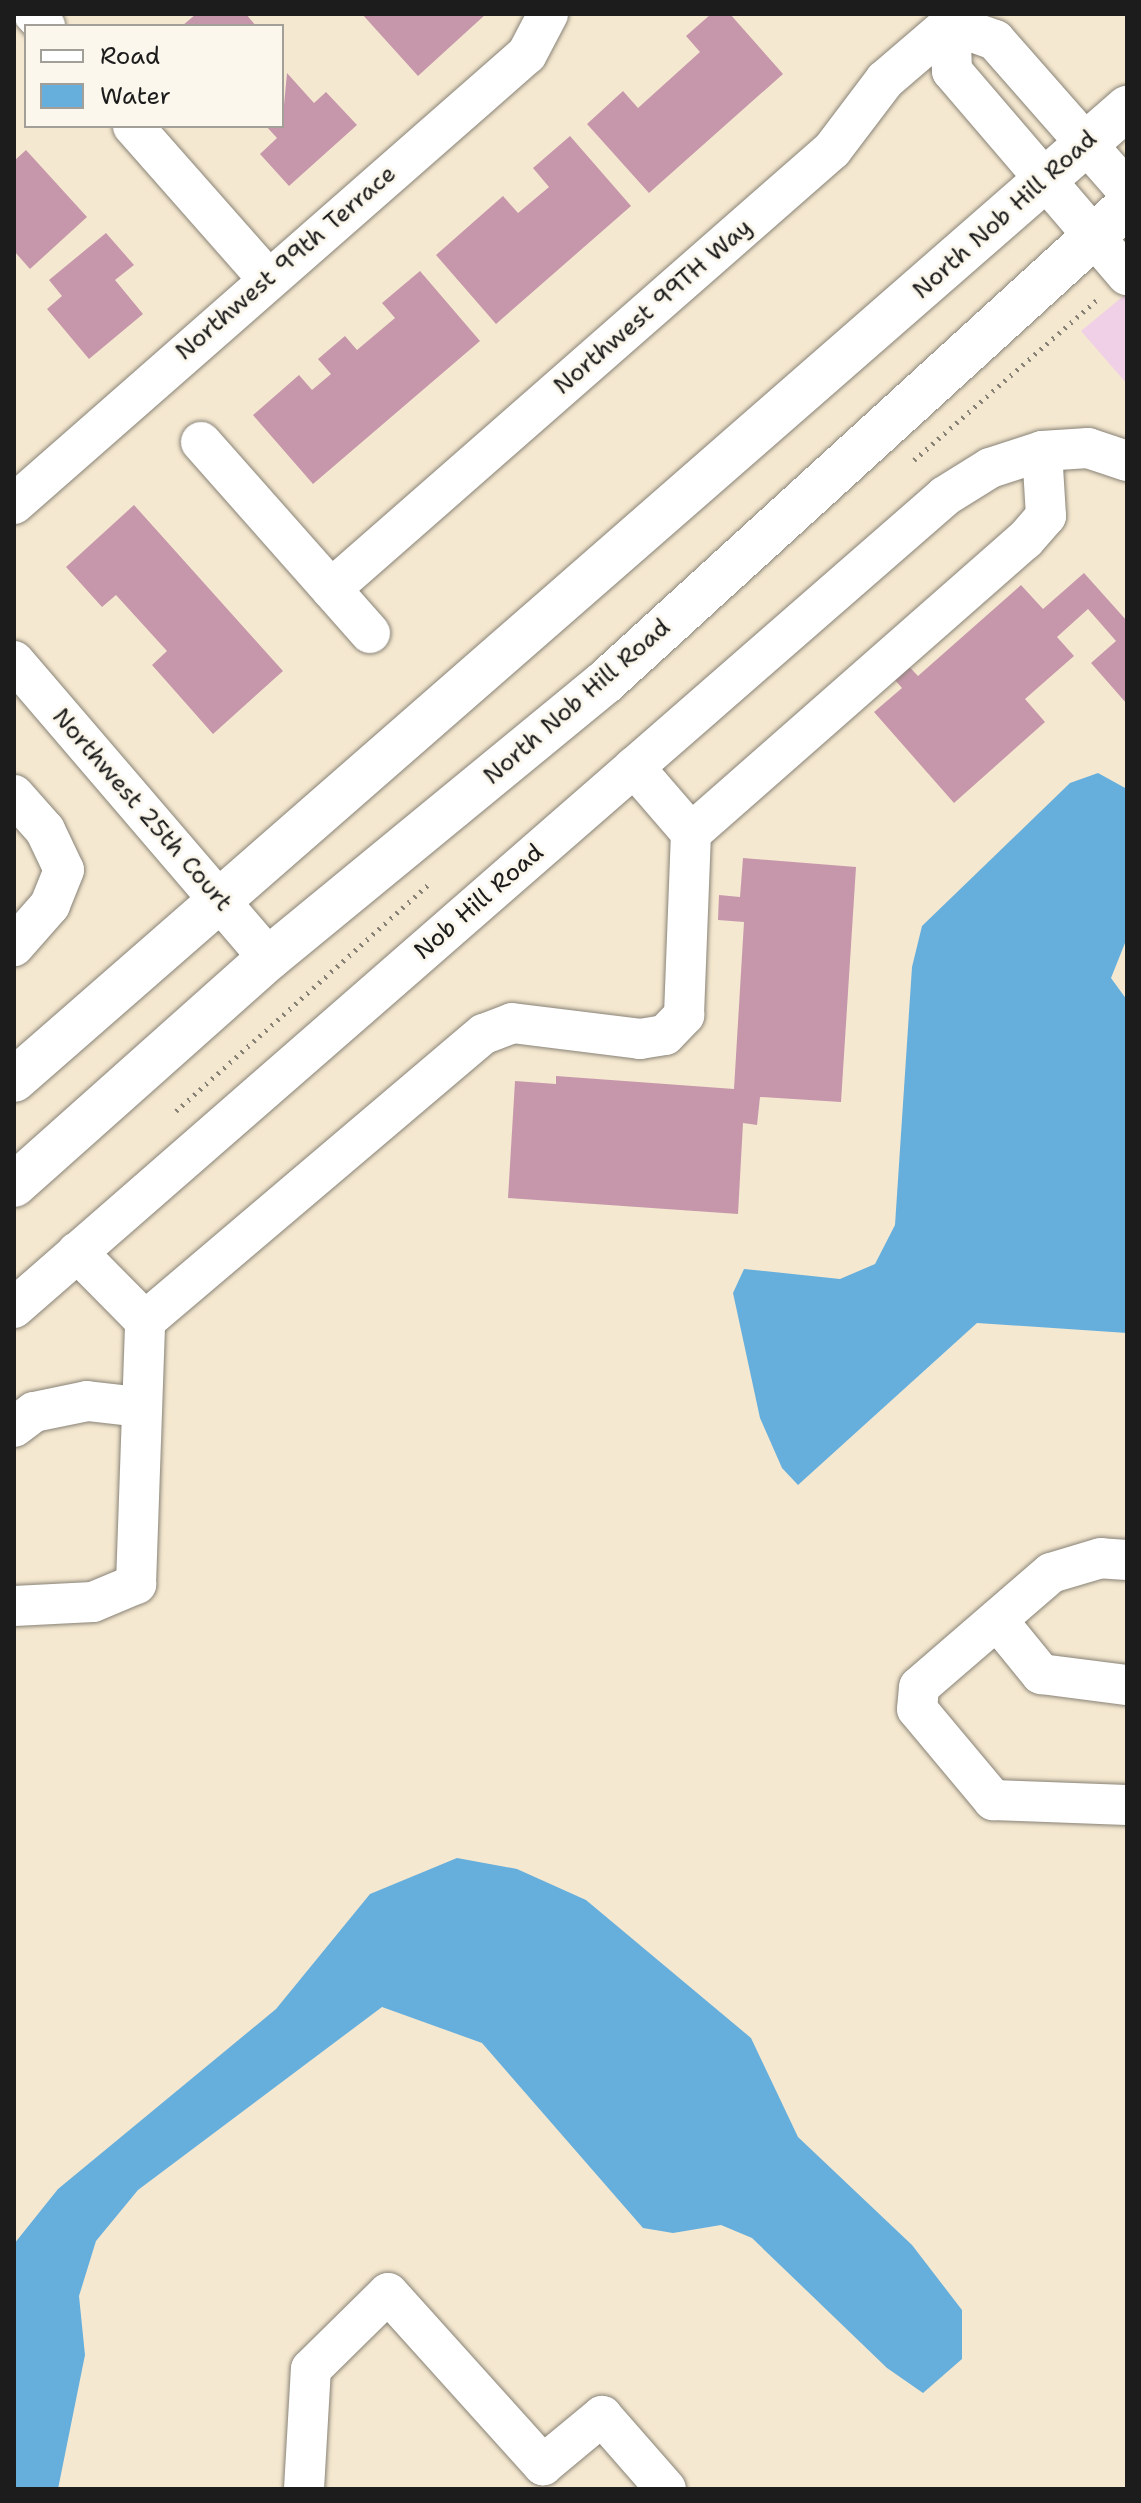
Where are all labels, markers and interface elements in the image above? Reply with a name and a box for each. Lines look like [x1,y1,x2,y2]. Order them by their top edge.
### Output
legend [24,24,284,128]
text: Road [100,40,160,72]
text: Water [100,80,171,112]
street label: North Nob Hill Road [907,125,1103,305]
street label: Northwest 99th Terrace [170,160,402,366]
street label: Northwest 99TH Way [548,213,758,401]
street label: North Nob Hill Road [478,613,676,791]
street label: Northwest 25th Court [46,703,238,917]
street label: Nob Hill Road [409,838,549,966]

